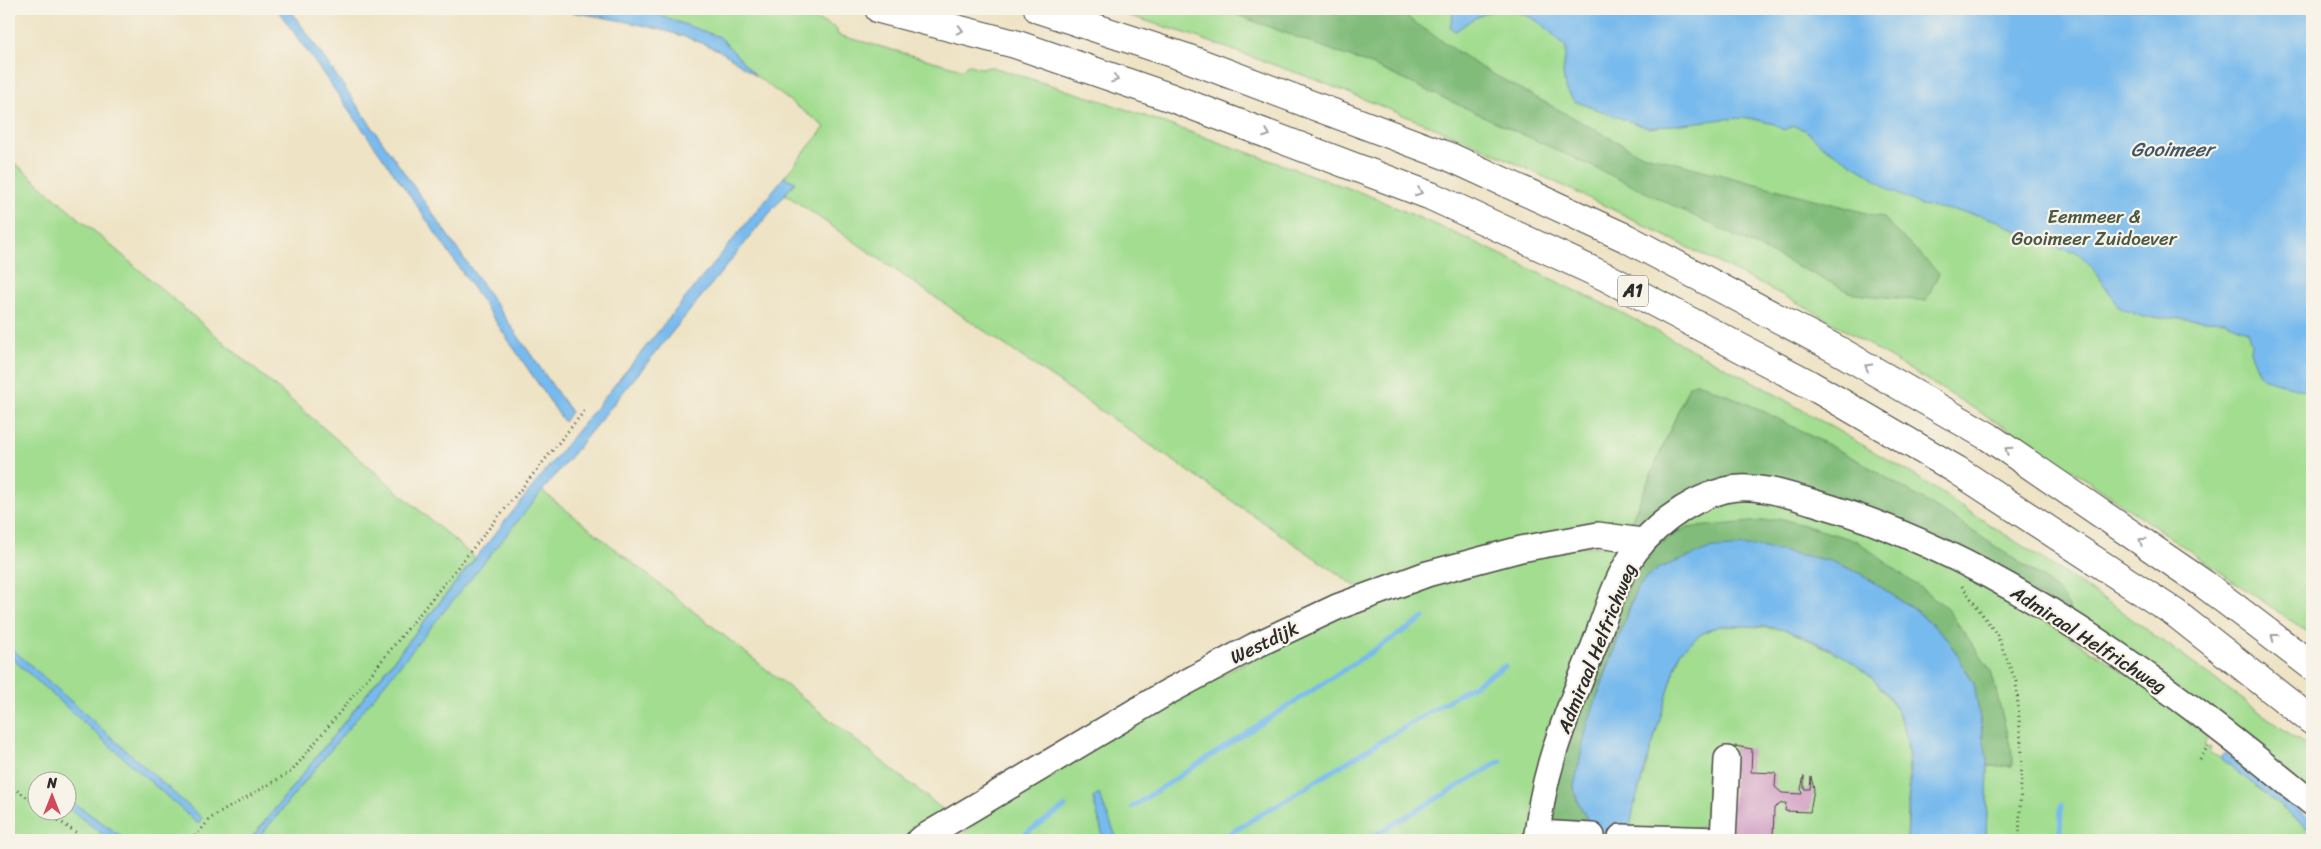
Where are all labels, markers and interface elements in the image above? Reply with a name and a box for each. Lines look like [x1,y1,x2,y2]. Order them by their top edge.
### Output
one-way arrow [955,24,964,35]
one-way arrow [1110,73,1118,83]
one-way arrow [1263,129,1271,139]
water label: Gooimeer [2131,132,2217,167]
one-way arrow [1414,186,1423,196]
park label: Eemmeer & Gooimeer Zuidoever [2011,200,2178,255]
road number: A1 [1618,276,1648,306]
one-way arrow [1864,364,1873,374]
one-way arrow [2004,447,2013,456]
one-way arrow [2138,538,2148,547]
street label: Admiraal Helfrichweg [1547,558,1646,739]
street label: Admiraal Helfrichweg [2003,576,2174,703]
street label: Westdijk [1224,612,1304,673]
one-way arrow [2270,633,2279,642]
text: N [46,771,57,796]
north arrow [28,772,78,822]

